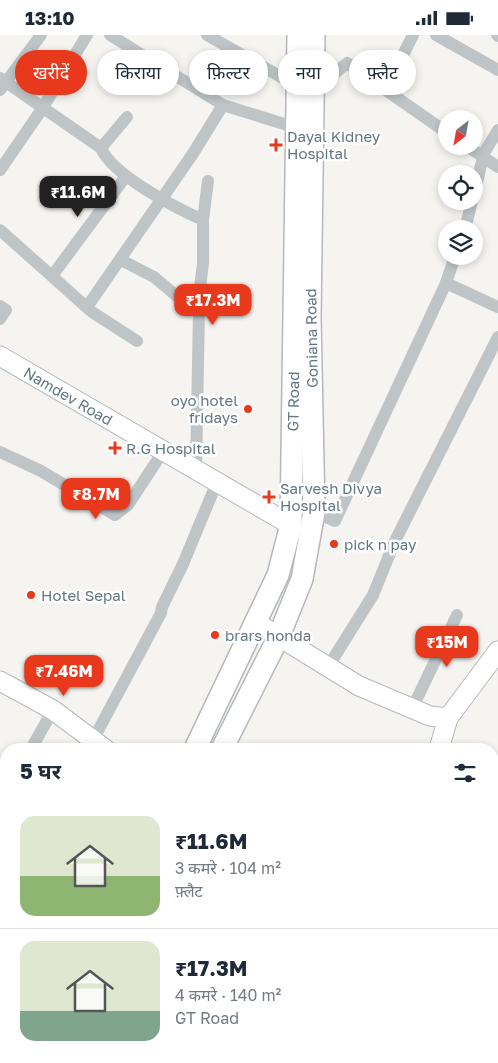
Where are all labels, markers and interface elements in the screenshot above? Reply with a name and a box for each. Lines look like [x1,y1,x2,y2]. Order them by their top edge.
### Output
text: 13:10 [25,6,75,29]
chip: खरीदें [15,50,87,95]
chip: किराया [97,50,179,95]
chip: फ़िल्टर [189,50,268,95]
chip: नया [278,50,339,95]
chip: फ़्लैट [349,50,416,95]
north arrow [438,110,482,155]
map controls [438,110,483,265]
place label: Dayal Kidney Hospital [287,127,381,162]
marker: Dayal Kidney Hospital [269,138,283,152]
button: locate [438,165,483,210]
pin: ₹11.6M [37,175,119,218]
text: ₹11.6M [50,182,106,202]
button: layers [438,220,483,265]
pin: ₹17.3M [172,283,254,326]
street label: Goniana Road [301,288,321,388]
text: ₹17.3M [185,290,241,310]
street label: Namdev Road [21,363,116,429]
street label: GT Road [283,371,302,432]
place label: oyo hotel fridays [171,391,238,426]
marker: oyo hotel fridays [242,403,254,415]
place label: R.G Hospital [126,439,216,457]
marker: R.G Hospital [108,441,122,455]
pin: ₹8.7M [61,477,131,520]
place label: Sarvesh Divya Hospital [280,479,382,514]
text: ₹8.7M [72,484,120,504]
marker: Sarvesh Divya Hospital [262,490,276,504]
place label: pick n pay [344,535,417,553]
marker: pick n pay [328,538,340,550]
place label: Hotel Sepal [41,586,126,604]
marker: Hotel Sepal [25,589,37,601]
pin: ₹15M [417,625,477,668]
place label: brars honda [225,626,311,644]
marker: brars honda [209,629,221,641]
text: ₹15M [426,632,468,652]
pin: ₹7.46M [23,655,105,697]
text: ₹7.46M [35,661,93,681]
text: 5 घर [20,758,61,784]
icon: filters [451,759,479,787]
text: ₹11.6M [175,828,247,854]
icon: home [60,836,120,896]
text: 3 कमरे · 104 m² [175,858,281,878]
text: फ़्लैट [175,881,203,901]
text: ₹17.3M [175,955,248,981]
icon: home [60,961,120,1021]
text: 4 कमरे · 140 m² [175,985,281,1005]
text: GT Road [175,1008,239,1028]

